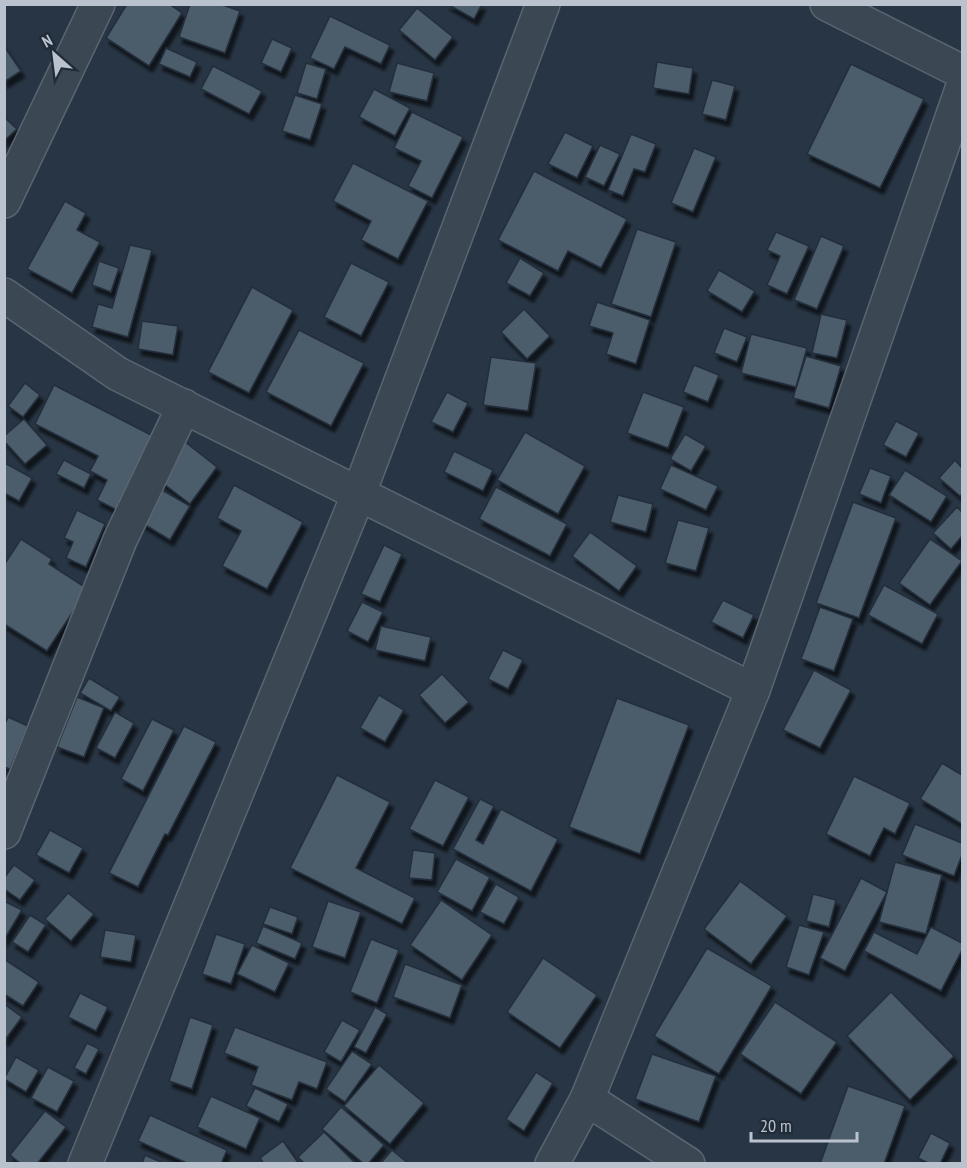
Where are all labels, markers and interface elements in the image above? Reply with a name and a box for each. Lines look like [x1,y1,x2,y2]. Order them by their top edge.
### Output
north arrow [24,24,84,84]
text: N [38,30,55,52]
scale bar [751,1105,858,1143]
text: 20 m [760,1114,792,1137]

